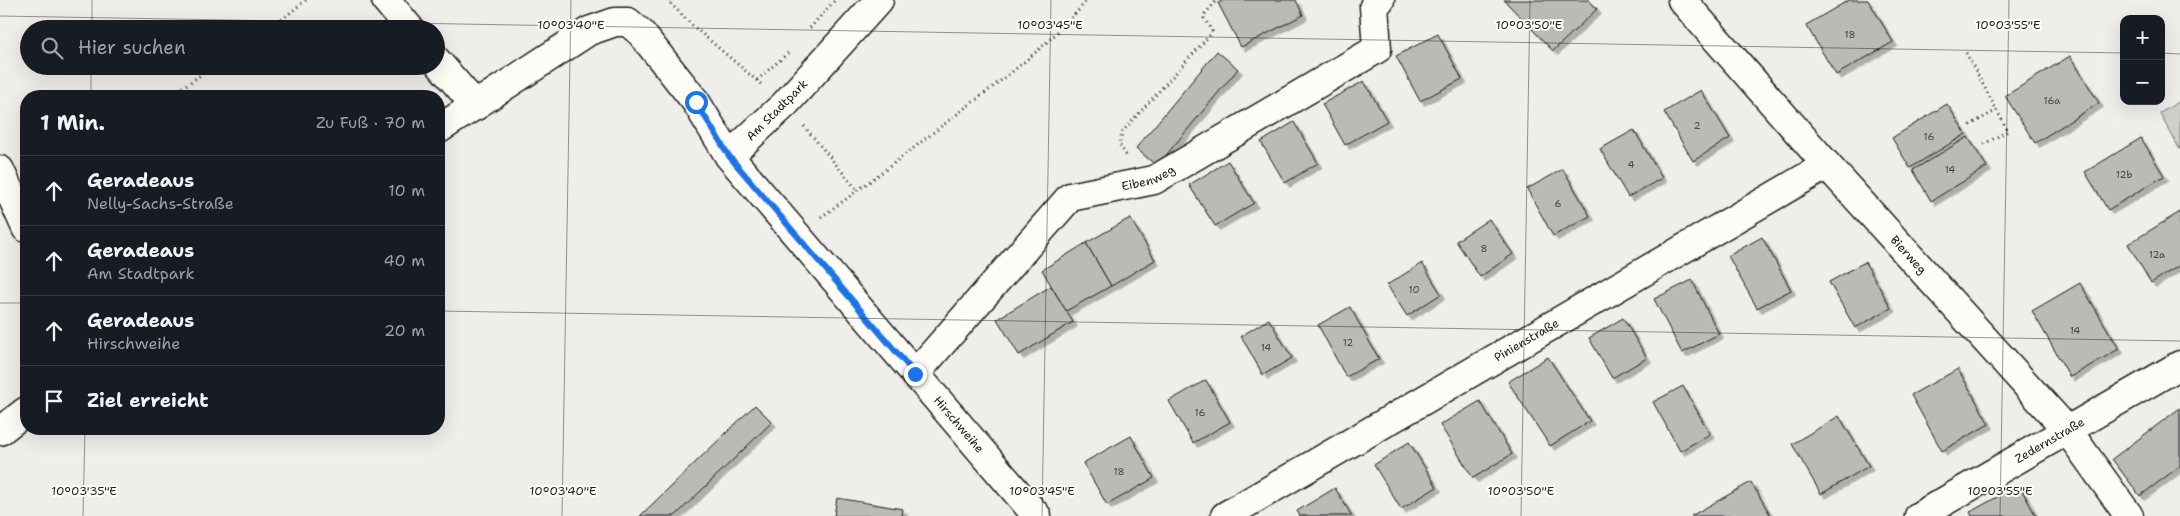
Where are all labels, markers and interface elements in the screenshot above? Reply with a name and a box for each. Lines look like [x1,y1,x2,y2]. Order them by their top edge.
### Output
map controls [2120,15,2165,105]
button: + [2120,15,2165,60]
text: 10°03'40"E [538,17,604,33]
text: 10°03'45"E [1017,17,1083,33]
text: 10°03'50"E [1496,17,1562,33]
text: 10°03'55"E [1976,17,2040,33]
search box [20,20,445,75]
house number: 18 [1844,28,1856,41]
icon: search [38,34,66,62]
text: Hier suchen [78,35,186,60]
button: − [2120,60,2165,105]
street label: Am Stadtpark [743,76,811,144]
route start [685,91,708,114]
house number: 16a [2044,94,2061,107]
text: 1 Min. [40,109,105,137]
text: Zu Fuß · 70 m [316,112,425,133]
house number: 2 [1694,119,1701,132]
house number: 16 [1924,130,1934,143]
house number: 4 [1628,158,1635,171]
street label: Eibenweg [1120,161,1178,194]
house number: 14 [1945,163,1955,176]
text: Geradeaus [87,168,194,193]
house number: 12b [2116,168,2132,181]
icon: ahead [40,177,68,205]
text: 10 m [388,180,425,201]
text: Nelly-Sachs-Straße [87,193,234,214]
house number: 6 [1555,197,1562,210]
street label: Bierweg [1887,232,1930,278]
text: Geradeaus [87,238,194,263]
house number: 8 [1481,242,1488,255]
icon: ahead [40,247,68,275]
house number: 12a [2149,248,2166,261]
text: 40 m [383,250,425,271]
text: Am Stadtpark [87,263,195,284]
house number: 10 [1409,283,1419,296]
text: Geradeaus [87,308,194,333]
street label: Pinienstraße [1491,315,1562,365]
icon: ahead [40,317,68,345]
text: 20 m [384,320,425,341]
house number: 14 [2070,324,2080,337]
text: Hirschweihe [87,333,180,354]
house number: 12 [1343,336,1353,349]
house number: 14 [1261,341,1271,354]
route end [904,363,927,386]
icon: arrive [40,387,68,415]
text: Ziel erreicht [87,388,208,413]
street label: Hirschweihe [930,393,988,457]
house number: 16 [1195,406,1205,419]
street label: Zedernstraße [2012,414,2088,467]
house number: 18 [1113,465,1125,478]
text: 10°03'35"E [51,483,117,499]
text: 10°03'40"E [530,483,596,499]
text: 10°03'45"E [1009,483,1075,499]
text: 10°03'50"E [1488,483,1554,499]
text: 10°03'55"E [1968,483,2032,499]

